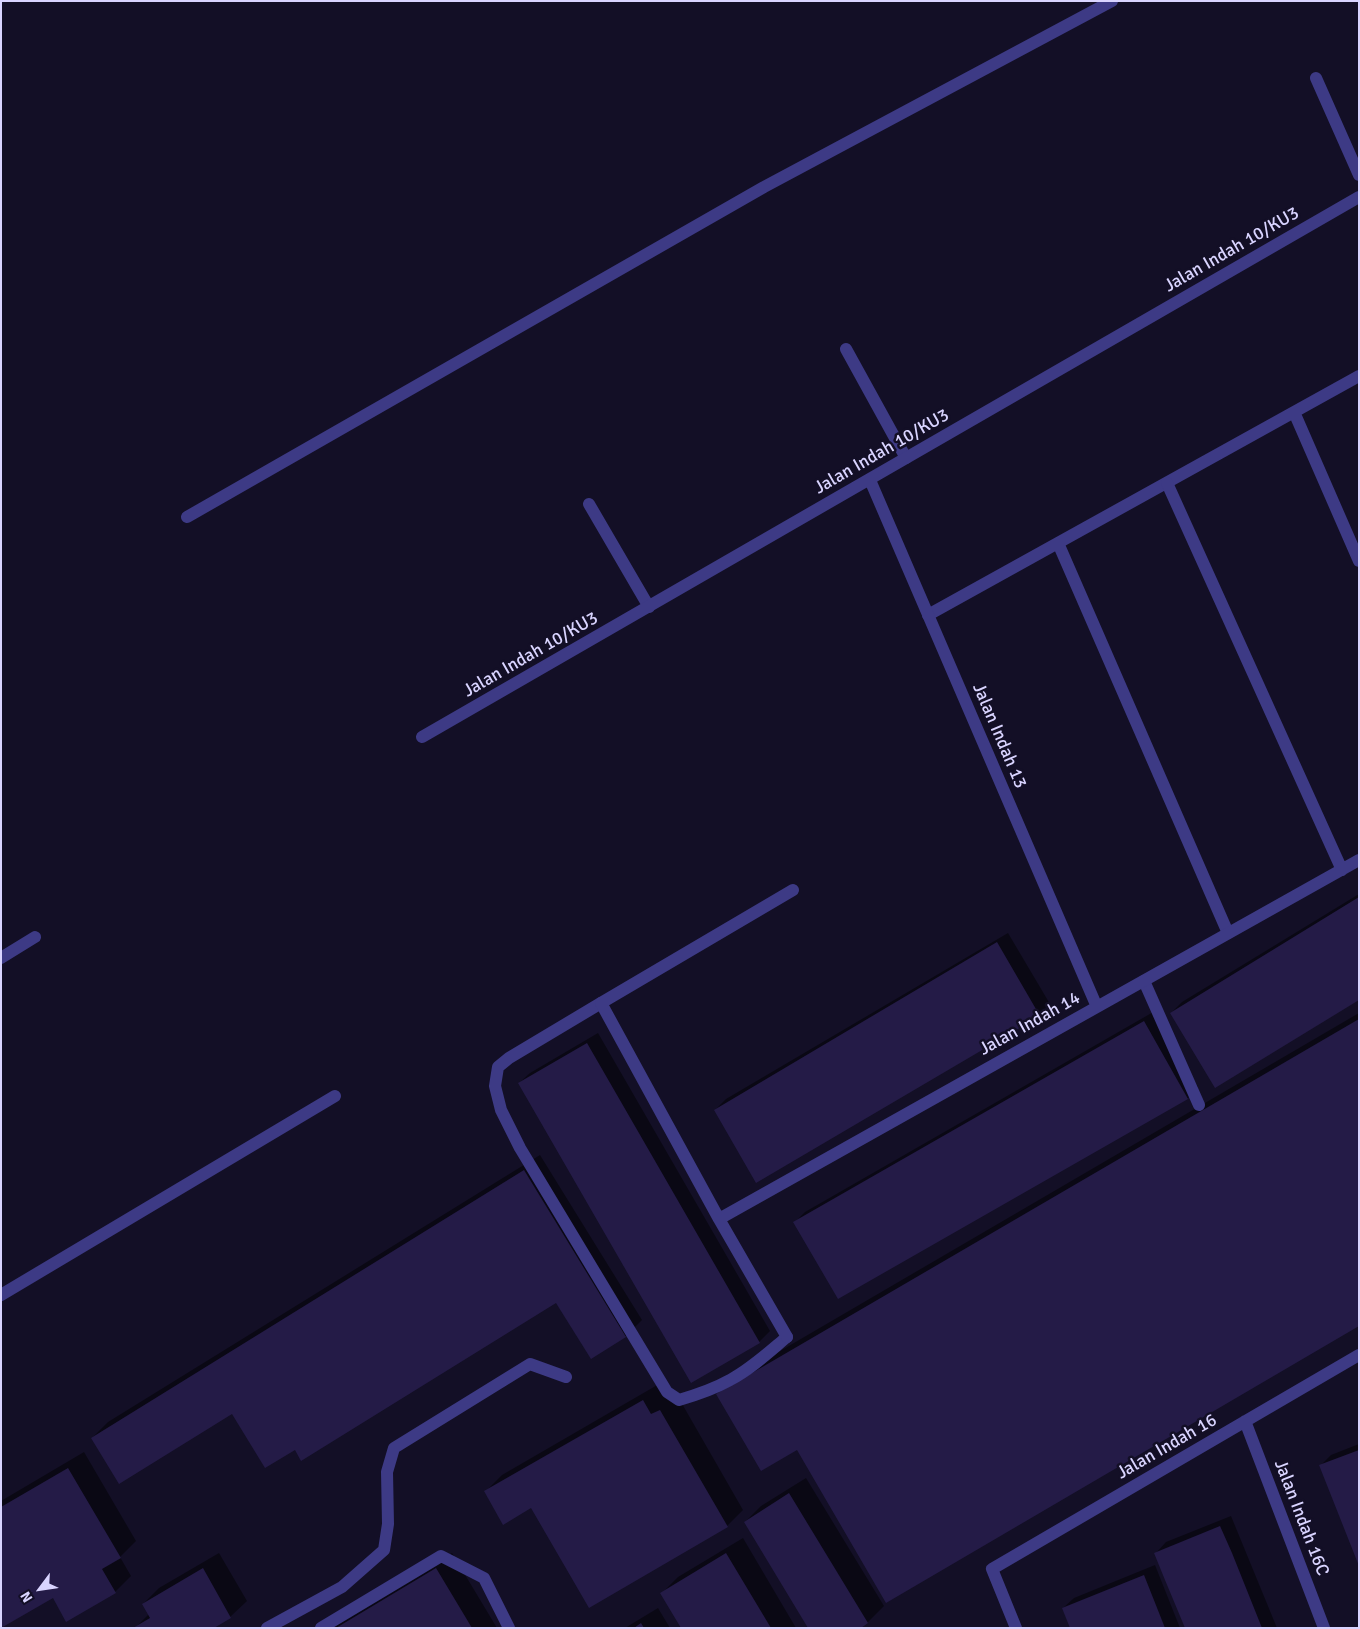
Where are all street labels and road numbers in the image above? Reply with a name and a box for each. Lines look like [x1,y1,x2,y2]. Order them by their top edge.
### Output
street label: Jalan Indah 10/KU3 [1161,203,1303,297]
street label: Jalan Indah 10/KU3 [811,405,953,499]
street label: Jalan Indah 10/KU3 [460,608,602,702]
street label: Jalan Indah 13 [967,680,1031,792]
street label: Jalan Indah 14 [976,987,1084,1061]
street label: Jalan Indah 16 [1113,1410,1221,1484]
street label: Jalan Indah 16C [1269,1457,1333,1579]

